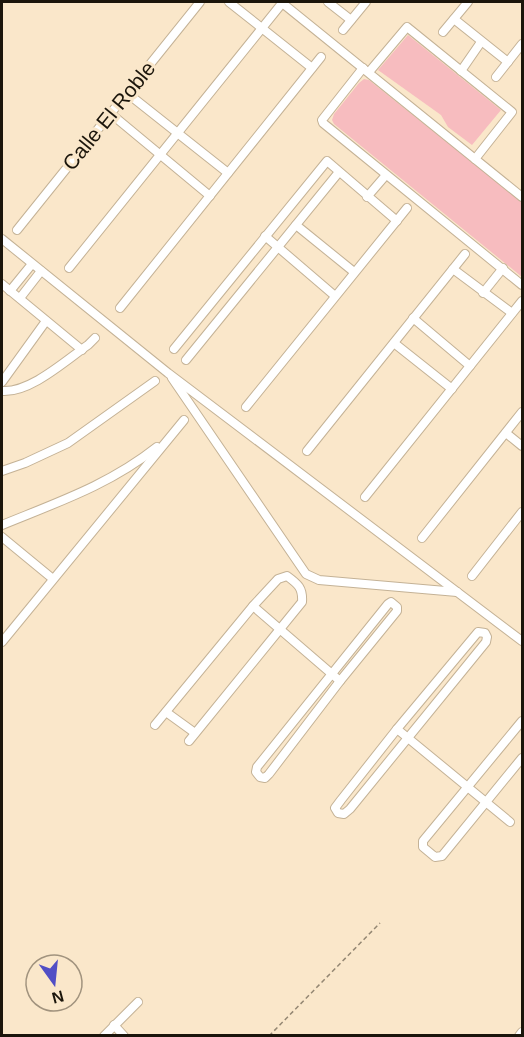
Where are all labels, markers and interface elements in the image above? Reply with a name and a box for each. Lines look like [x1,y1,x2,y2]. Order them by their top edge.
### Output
street label: Calle El Roble [58,57,159,175]
north arrow [24,953,84,1013]
text: N [50,987,66,1007]

